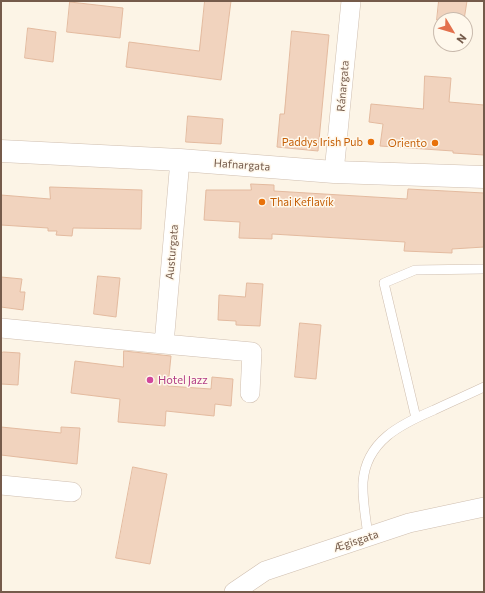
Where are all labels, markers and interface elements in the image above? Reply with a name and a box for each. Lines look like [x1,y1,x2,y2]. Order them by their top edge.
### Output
north arrow [433,12,473,52]
text: N [454,32,470,46]
street label: Ránargata [334,60,352,112]
place label: Paddys Irish Pub [282,135,363,149]
place label: Oriento [388,136,427,150]
marker: Paddys Irish Pub [366,137,376,147]
marker: Oriento [430,138,440,148]
street label: Hafnargata [213,156,271,174]
place label: Thai Keflavík [270,195,334,209]
marker: Thai Keflavík [257,197,267,207]
street label: Austurgata [163,224,181,280]
place label: Hotel Jazz [158,373,208,387]
marker: Hotel Jazz [145,375,155,385]
street label: Ægisgata [332,528,380,554]

